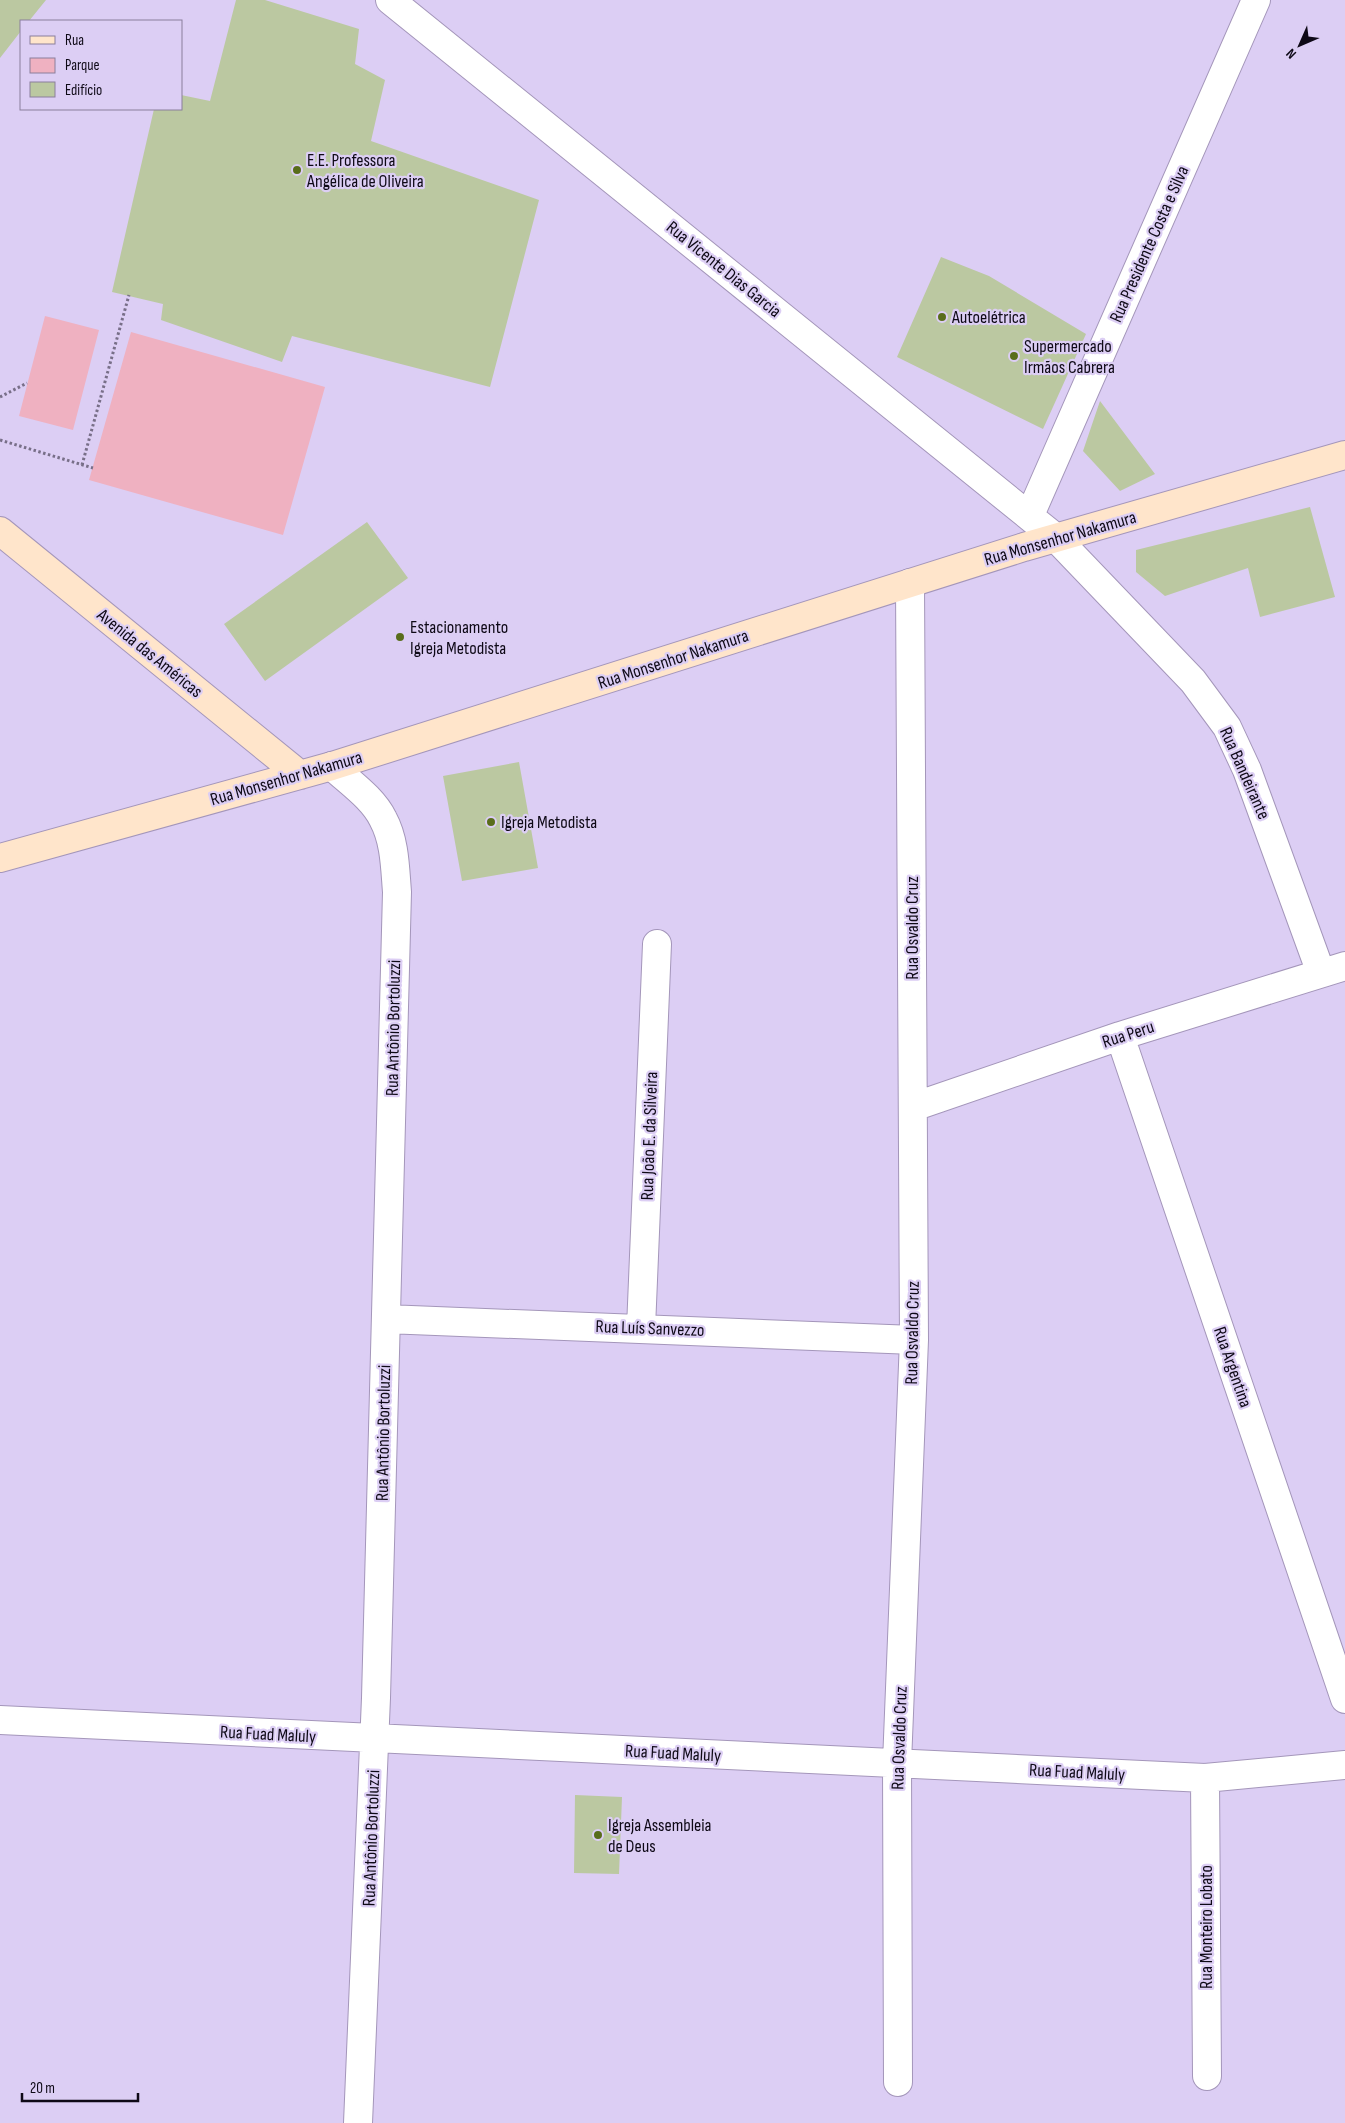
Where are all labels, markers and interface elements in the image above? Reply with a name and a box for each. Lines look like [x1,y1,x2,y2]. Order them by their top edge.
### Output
legend [20,20,182,110]
north arrow [1275,20,1325,70]
text: Rua [65,31,84,50]
text: N [1283,45,1300,62]
text: Parque [65,56,100,75]
text: Edifício [65,81,102,100]
place label: E.E. Professora Angélica de Oliveira [306,150,424,192]
street label: Rua Presidente Costa e Silva [1105,163,1193,326]
marker: E.E. Professora Angélica de Oliveira [291,164,303,176]
street label: Rua Vicente Dias Garcia [662,217,785,322]
place label: Autoelétrica [951,307,1026,328]
marker: Autoelétrica [936,311,948,323]
place label: Supermercado Irmãos Cabrera [1024,336,1115,378]
marker: Supermercado Irmãos Cabrera [1008,350,1020,362]
street label: Rua Monsenhor Nakamura [982,507,1139,570]
street label: Avenida das Américas [92,604,207,702]
place label: Estacionamento Igreja Metodista [410,617,508,659]
street label: Rua Monsenhor Nakamura [595,625,751,694]
marker: Estacionamento Igreja Metodista [394,631,406,643]
street label: Rua Bandeirante [1215,724,1274,823]
street label: Rua Monsenhor Nakamura [208,747,365,810]
place label: Igreja Metodista [501,812,597,833]
marker: Igreja Metodista [485,816,497,828]
street label: Rua Osvaldo Cruz [902,876,923,980]
street label: Rua Antônio Bortoluzzi [382,960,405,1096]
street label: Rua Peru [1100,1016,1157,1053]
street label: Rua João E. da Silveira [637,1071,662,1201]
street label: Rua Osvaldo Cruz [901,1281,924,1385]
street label: Rua Luís Sanvezzo [595,1316,705,1341]
street label: Rua Argentina [1209,1324,1256,1410]
street label: Rua Antônio Bortoluzzi [372,1365,395,1501]
street label: Rua Osvaldo Cruz [887,1685,912,1790]
street label: Rua Fuad Maluly [219,1721,317,1748]
street label: Rua Fuad Maluly [624,1740,722,1767]
street label: Rua Fuad Maluly [1028,1759,1126,1786]
street label: Rua Antônio Bortoluzzi [359,1769,384,1907]
place label: Igreja Assembleia de Deus [608,1815,712,1857]
marker: Igreja Assembleia de Deus [592,1829,604,1841]
street label: Rua Monteiro Lobato [1196,1865,1217,1989]
scale bar [22,2070,139,2102]
text: 20 m [30,2079,55,2098]

